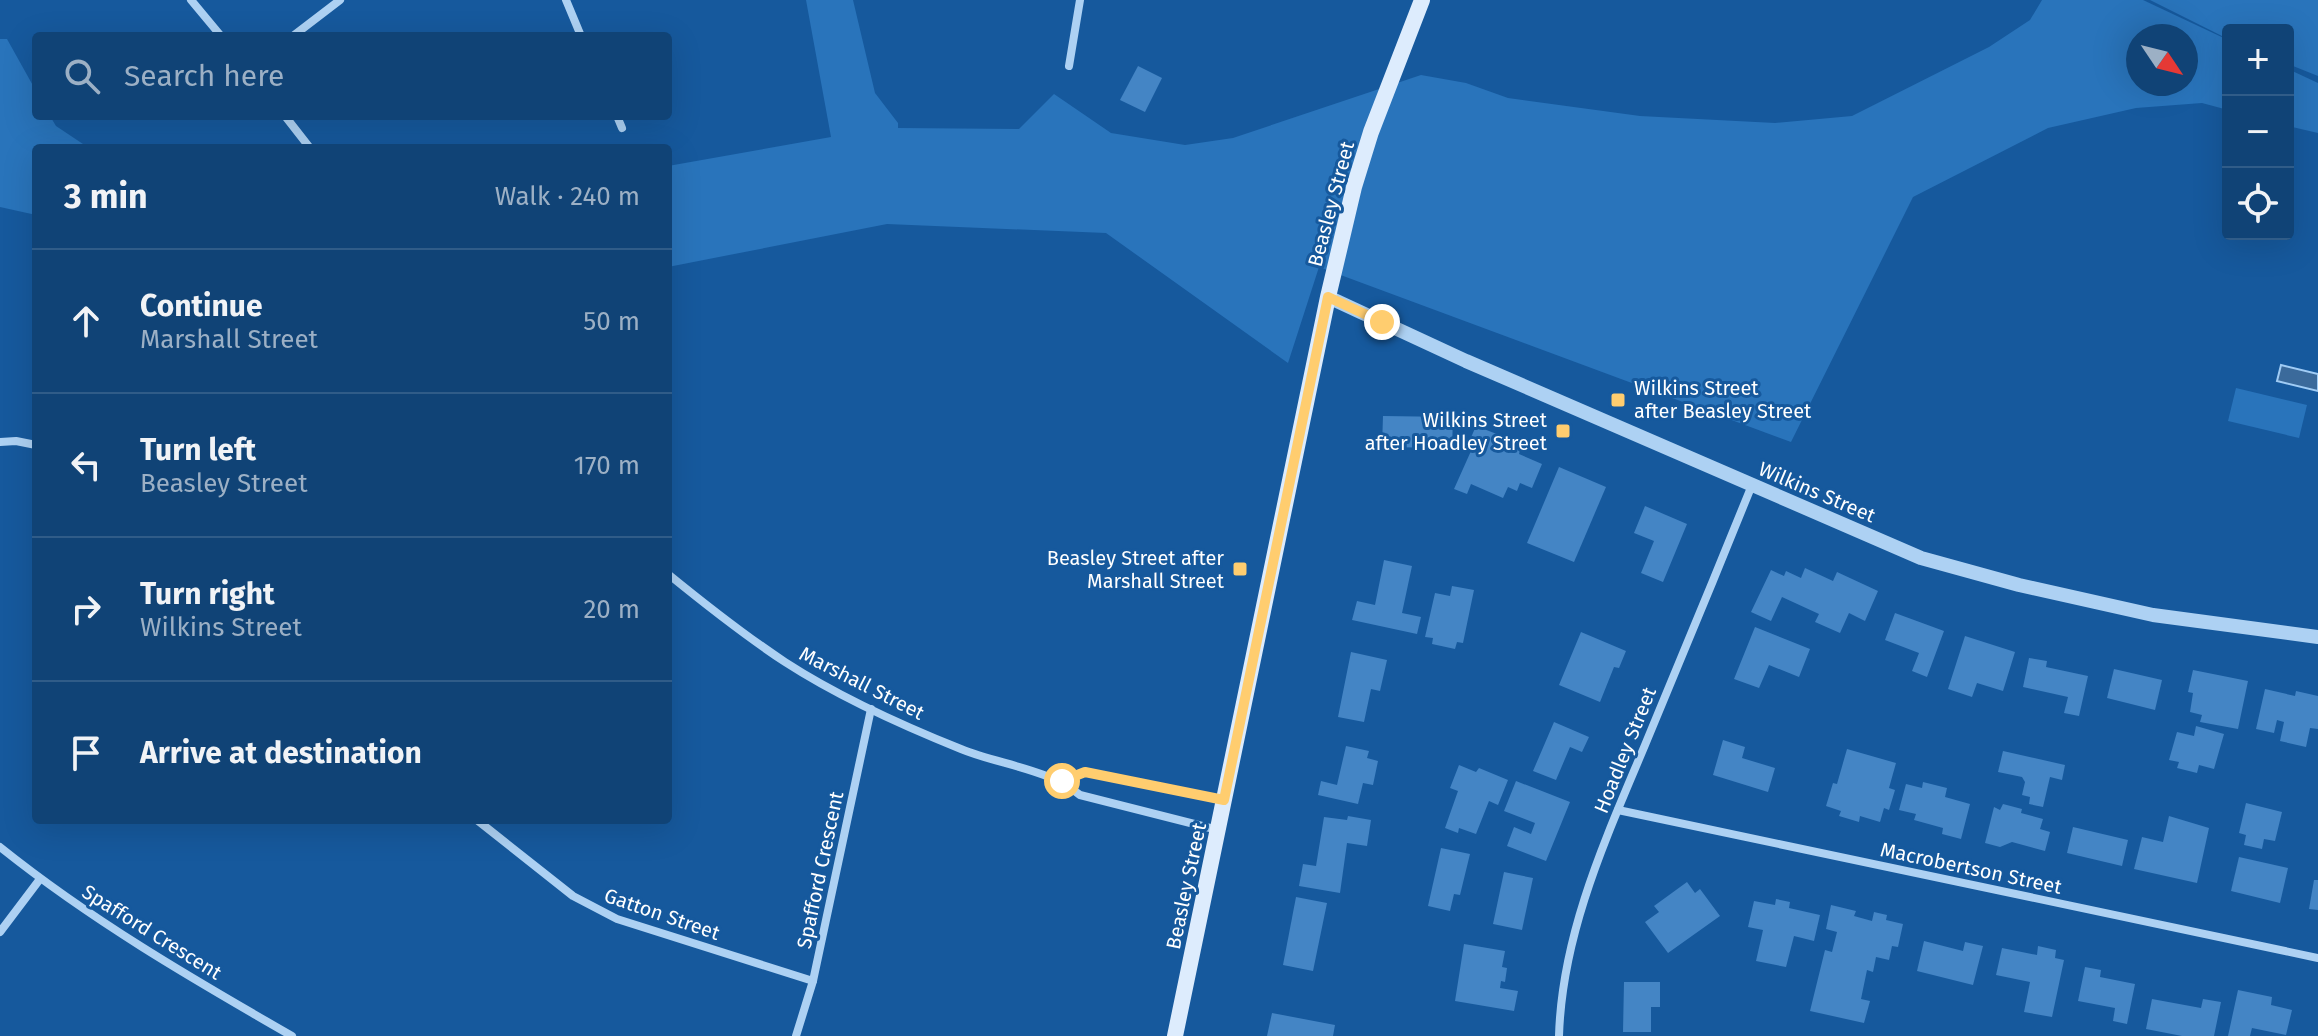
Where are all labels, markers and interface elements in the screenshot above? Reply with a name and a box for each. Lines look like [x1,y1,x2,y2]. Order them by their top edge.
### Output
north arrow [2126,24,2198,96]
map controls [2222,24,2294,240]
button: + [2222,24,2294,96]
search box [32,32,672,120]
icon: search [60,54,104,98]
text: Search here [124,58,284,94]
button: − [2222,96,2294,168]
street label: Beasley Street [1303,138,1359,269]
button: locate [2222,168,2294,240]
text: 3 min [64,176,148,217]
text: Walk · 240 m [495,181,640,212]
text: Continue [140,288,263,324]
icon: ahead [64,299,108,343]
route end [1364,304,1400,340]
text: 50 m [583,306,640,337]
text: Marshall Street [140,324,318,355]
place label: Wilkins Street after Beasley Street [1634,376,1812,423]
marker: Wilkins Street after Beasley Street [1609,391,1627,409]
place label: Wilkins Street after Hoadley Street [1365,408,1548,455]
marker: Wilkins Street after Hoadley Street [1554,422,1572,440]
text: Turn left [140,432,256,468]
icon: left [64,443,108,487]
text: 170 m [574,450,640,481]
street label: Wilkins Street [1755,457,1880,528]
text: Beasley Street [140,468,308,499]
place label: Beasley Street after Marshall Street [1047,546,1225,593]
marker: Beasley Street after Marshall Street [1231,560,1249,578]
text: Turn right [140,576,275,612]
icon: right [64,587,108,631]
text: 20 m [583,594,640,625]
text: Wilkins Street [140,612,302,643]
street label: Marshall Street [796,641,929,725]
street label: Hoadley Street [1589,683,1661,817]
icon: arrive [64,731,108,775]
text: Arrive at destination [140,735,422,771]
route start [1044,763,1080,799]
street label: Spafford Crescent [792,789,849,951]
street label: Beasley Street [1161,820,1211,952]
street label: Macrobertson Street [1878,837,2065,899]
street label: Spafford Crescent [78,879,227,985]
street label: Gatton Street [601,883,724,945]

